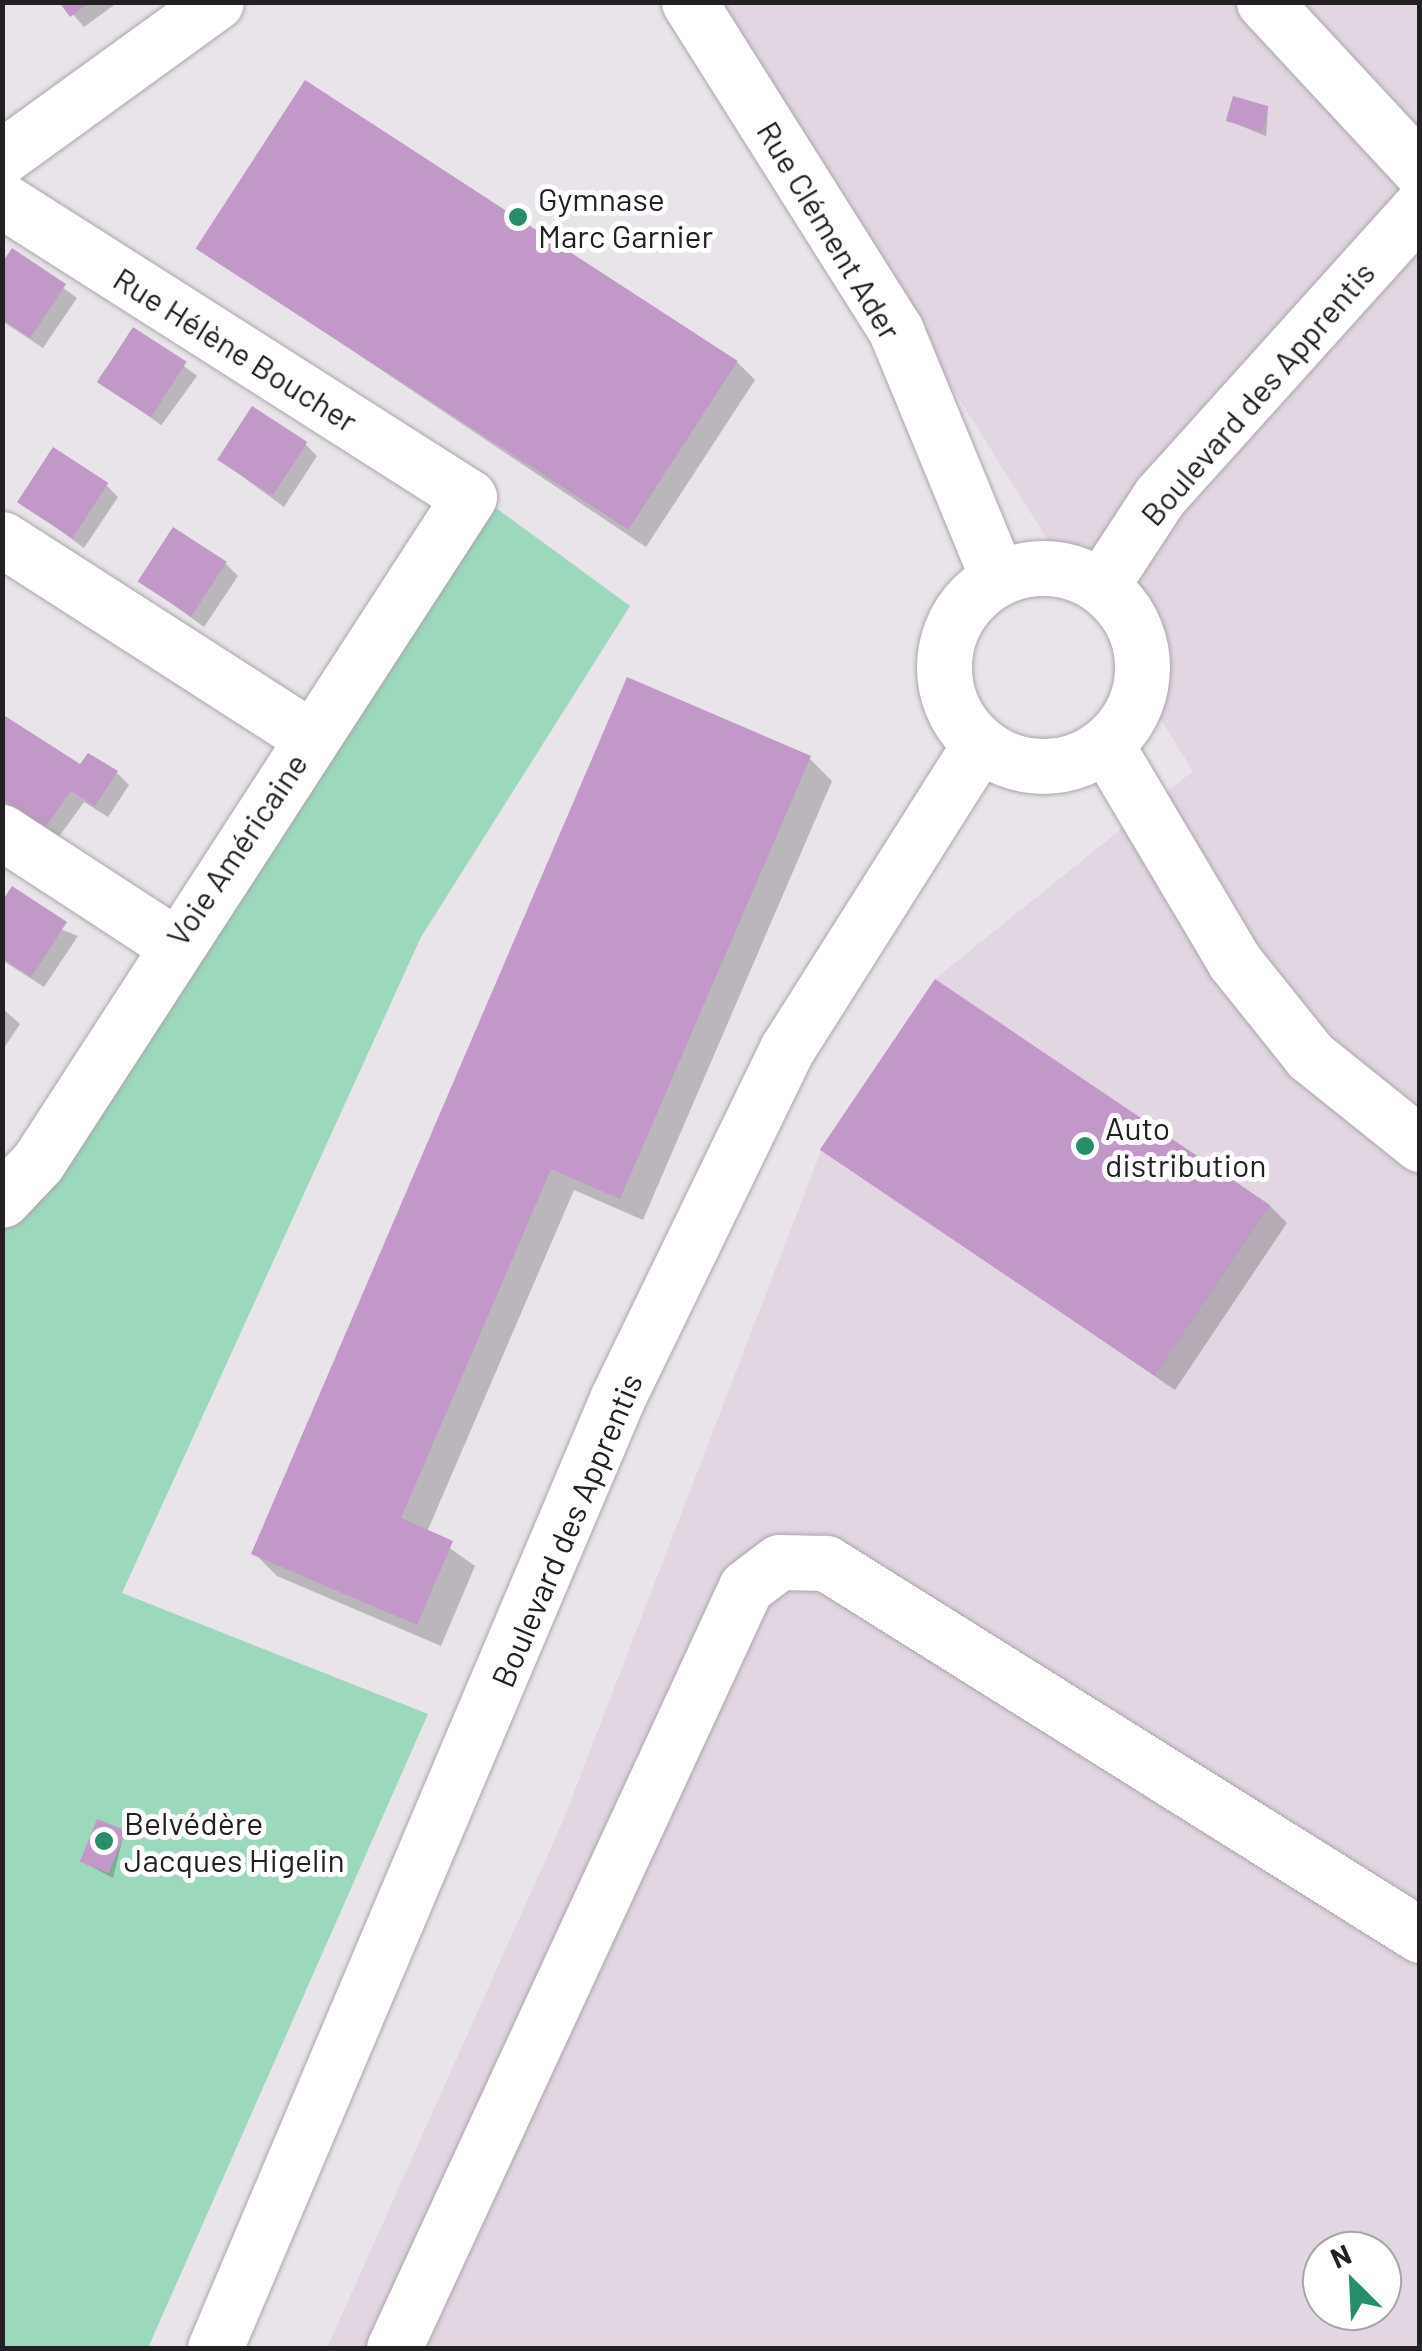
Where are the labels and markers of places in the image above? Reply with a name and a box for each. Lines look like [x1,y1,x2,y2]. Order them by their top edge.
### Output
place label: Gymnase Marc Garnier [538,180,713,255]
marker: Gymnase Marc Garnier [507,206,529,228]
place label: Auto distribution [1105,1109,1267,1184]
marker: Auto distribution [1074,1135,1096,1157]
place label: Belvédère Jacques Higelin [124,1804,345,1879]
marker: Belvédère Jacques Higelin [93,1830,115,1852]

